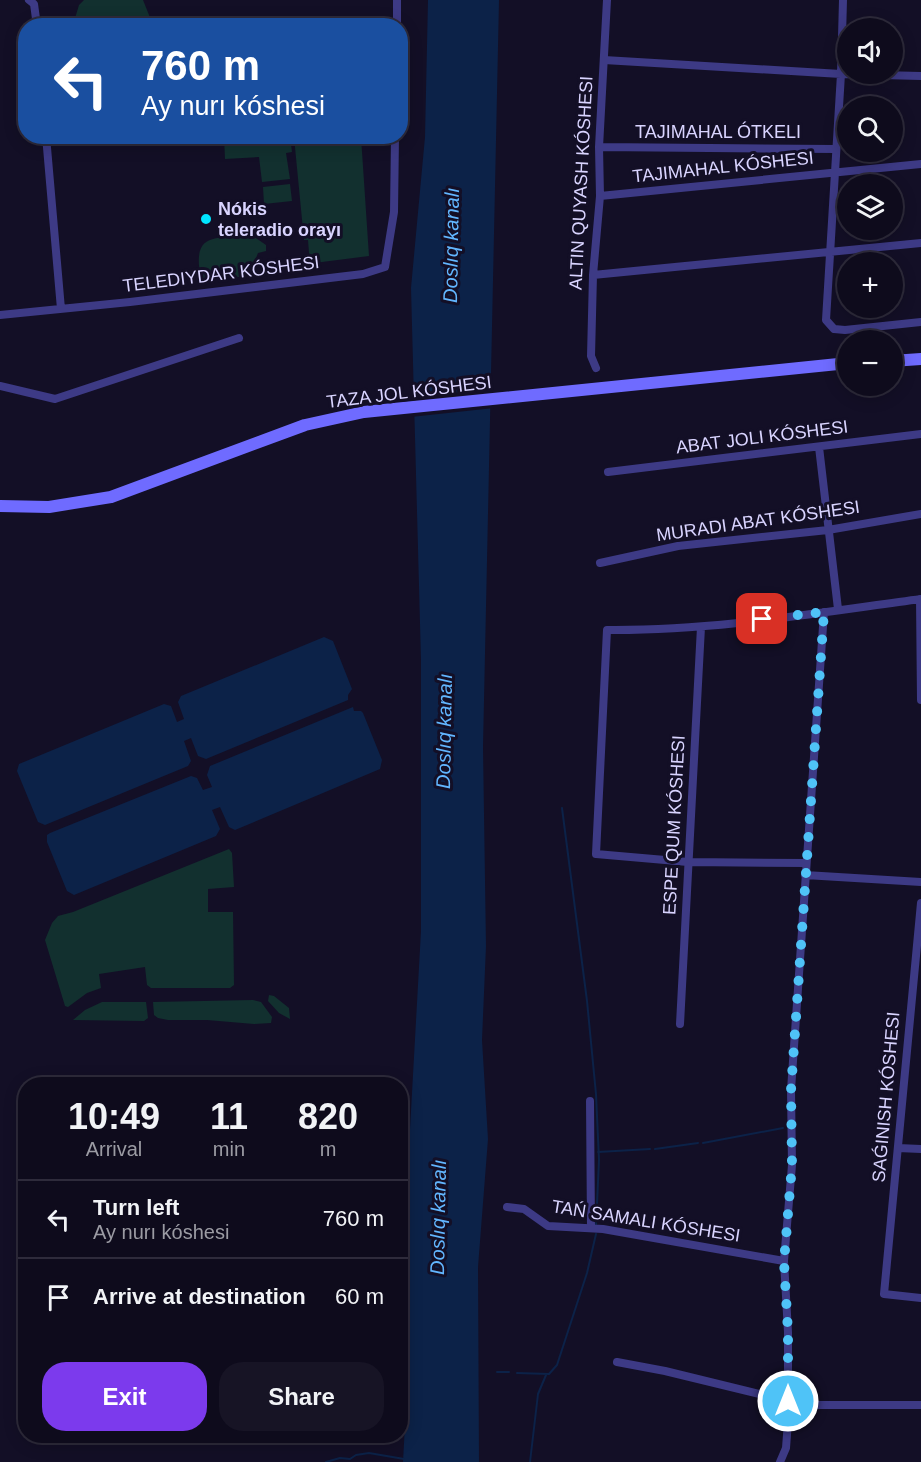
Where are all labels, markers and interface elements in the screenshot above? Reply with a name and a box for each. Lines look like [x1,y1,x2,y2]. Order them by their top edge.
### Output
map controls [837,18,903,396]
button: sound [837,18,903,84]
icon: left [42,42,120,120]
text: 760 m [141,42,260,89]
street label: ALTIN QUYASH KÓSHESI [564,75,597,291]
text: Ay nurı kóshesi [141,91,325,121]
button: search [837,96,903,162]
street label: TAJIMAHAL ÓTKELI [635,121,801,142]
street label: TAJIMAHAL KÓSHESI [631,147,815,186]
button: layers [837,174,903,240]
water label: Doslıq kanalı [439,187,463,303]
place label: Nókis teleradio orayı [218,199,341,240]
marker: Nókis teleradio orayı [199,212,213,226]
street label: TELEDIYDAR KÓSHESI [121,251,321,296]
button: + [837,252,903,318]
button: − [837,330,903,396]
street label: TAZA JOL KÓSHESI [325,371,493,412]
street label: ABAT JOLI KÓSHESI [675,416,849,457]
street label: MURADI ABAT KÓSHESI [655,496,861,545]
pin [736,593,787,644]
icon: arrive [745,602,778,635]
water label: Doslıq kanalı [432,673,456,789]
street label: ESPE QUM KÓSHESI [658,735,689,915]
street label: SAǴINISH KÓSHESI [868,1011,903,1183]
text: 10:49 [68,1096,160,1137]
text: 11 [210,1096,248,1137]
text: 820 [298,1096,358,1137]
text: Arrival [86,1138,142,1160]
text: min [213,1138,245,1160]
text: m [320,1138,336,1160]
water label: Doslıq kanalı [426,1159,450,1275]
text: Turn left [93,1195,179,1220]
street label: TAŃ SAMALI KÓSHESI [550,1195,742,1246]
icon: left [42,1203,75,1236]
text: 760 m [323,1206,384,1231]
text: Ay nurı kóshesi [93,1221,229,1243]
icon: arrive [42,1281,75,1314]
text: Arrive at destination [93,1284,306,1309]
text: 60 m [335,1284,384,1309]
button: Exit [42,1362,207,1431]
button: Share [219,1362,384,1431]
position arrow [756,1369,820,1433]

